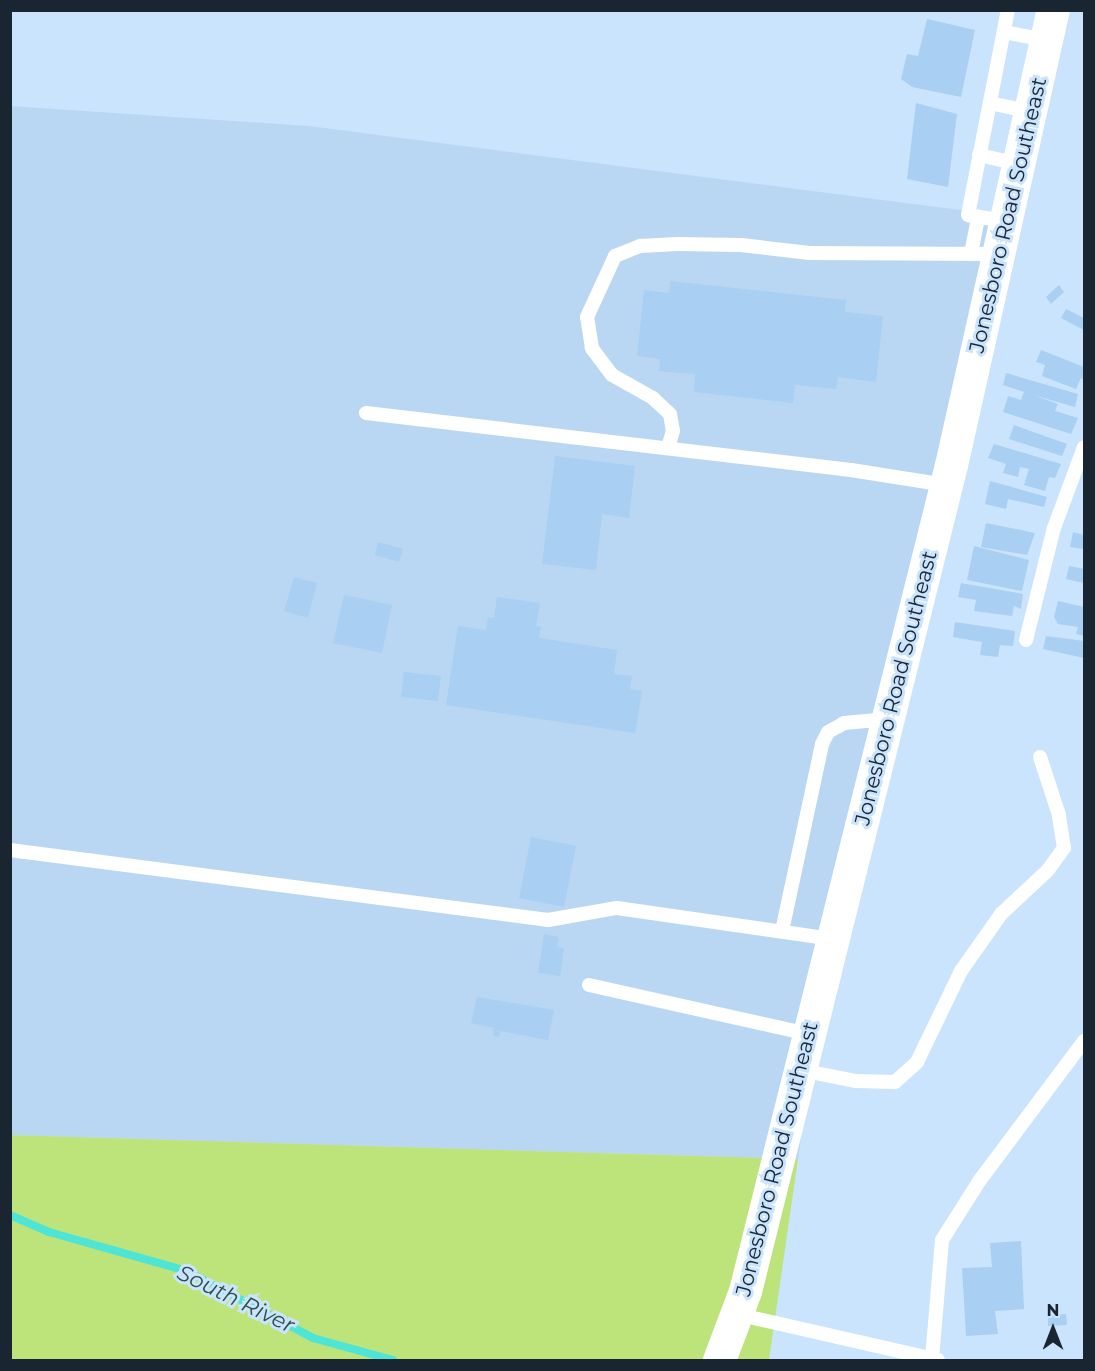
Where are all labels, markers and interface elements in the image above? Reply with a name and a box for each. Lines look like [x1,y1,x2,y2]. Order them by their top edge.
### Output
street label: Jonesboro Road Southeast [964,75,1052,355]
street label: Jonesboro Road Southeast [850,548,942,828]
street label: Jonesboro Road Southeast [731,1019,823,1299]
water label: South River [173,1259,299,1339]
north arrow [1023,1299,1083,1359]
text: N [1047,1301,1059,1320]

